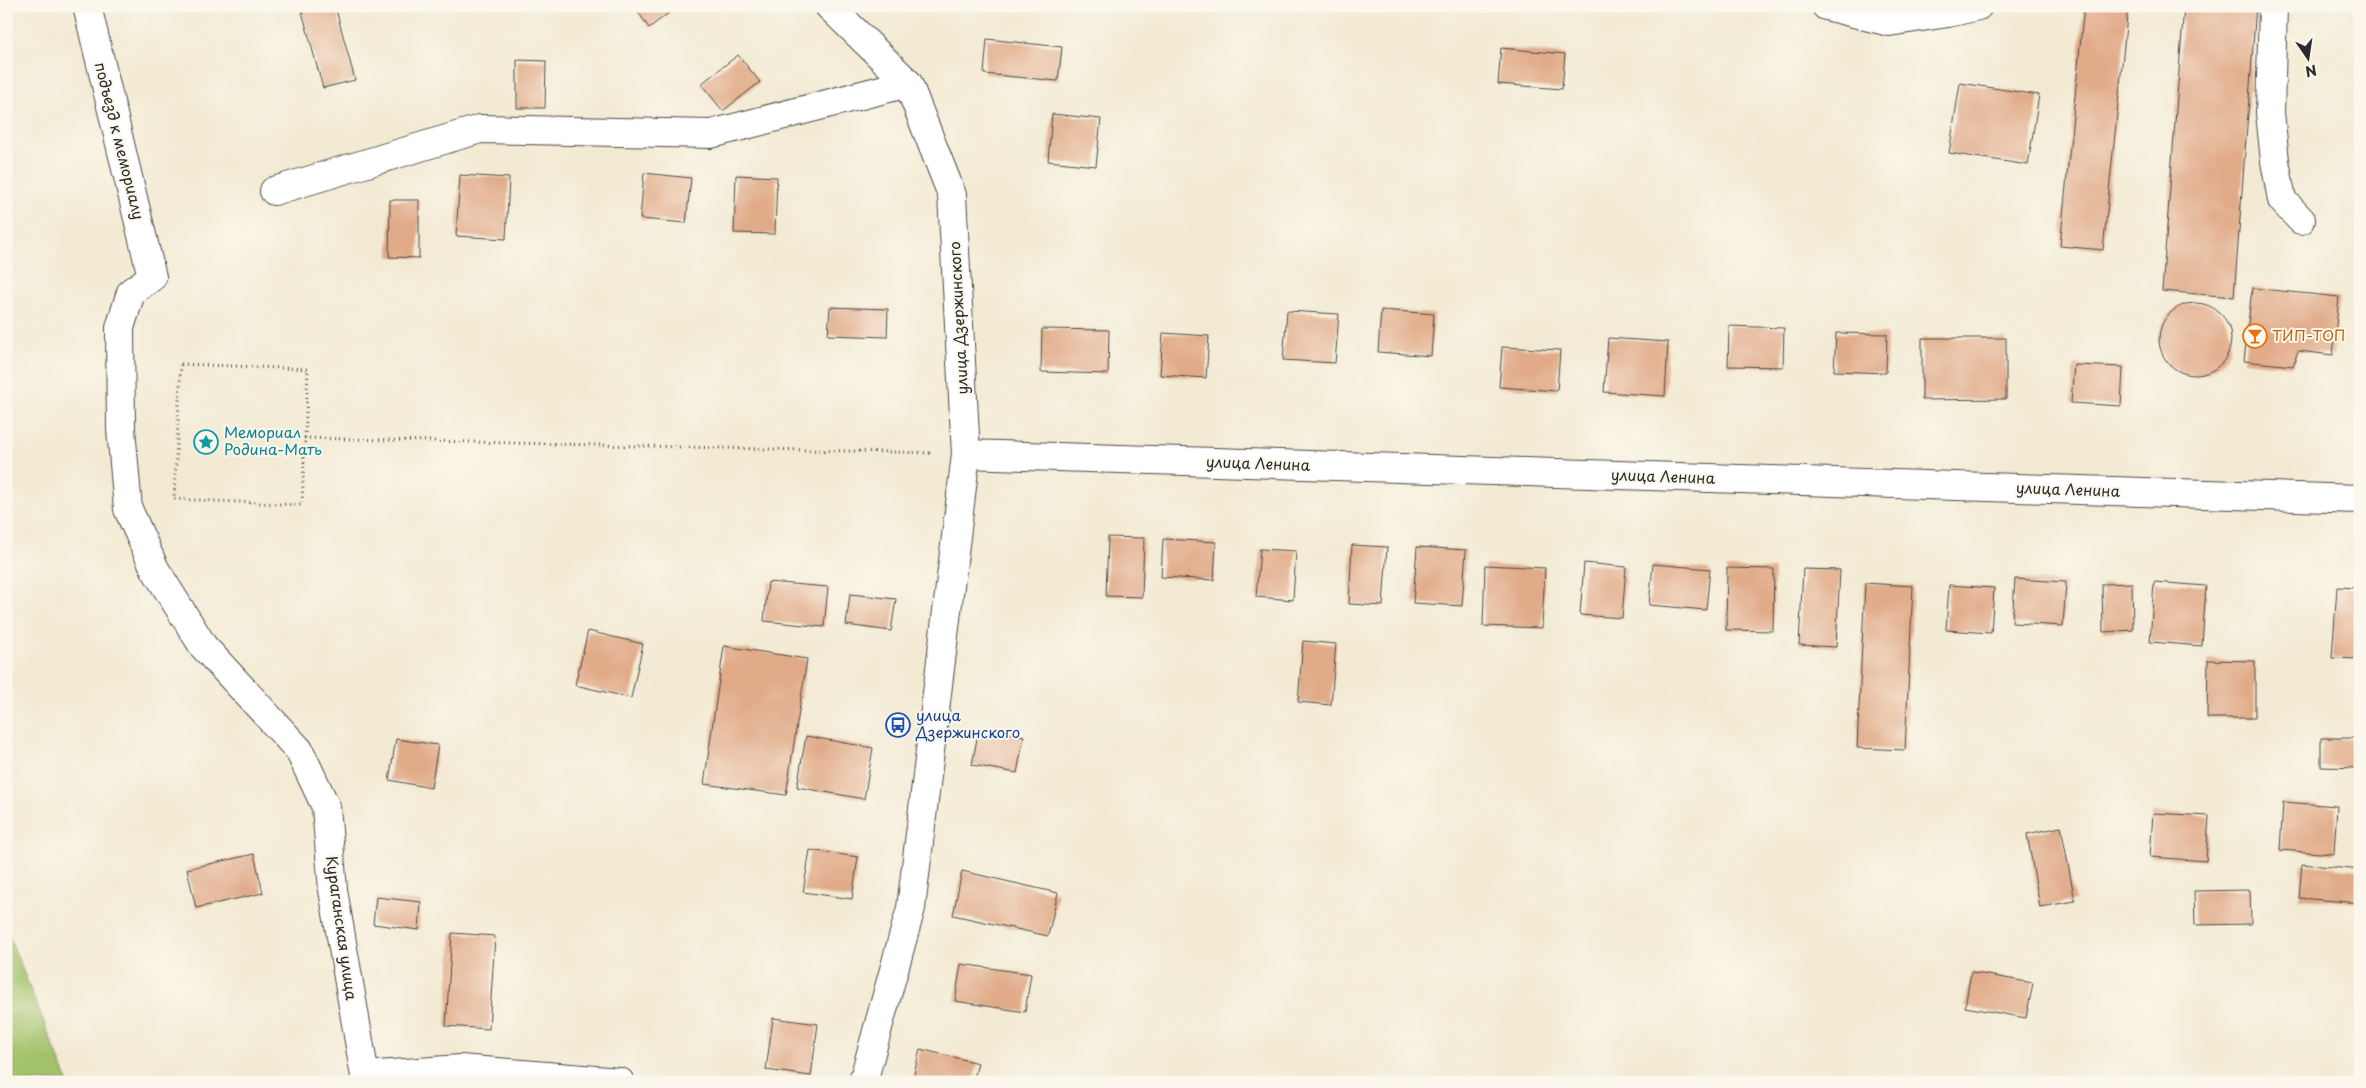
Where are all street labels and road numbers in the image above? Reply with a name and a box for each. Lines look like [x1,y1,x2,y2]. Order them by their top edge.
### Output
street label: подъезд к мемориалу [90,60,151,222]
street label: улица Дзержинского [942,241,973,395]
street label: улица Ленина [1206,449,1311,476]
street label: улица Ленина [1611,462,1716,489]
street label: улица Ленина [2016,475,2121,502]
street label: Кураганская улица [321,854,364,1002]

